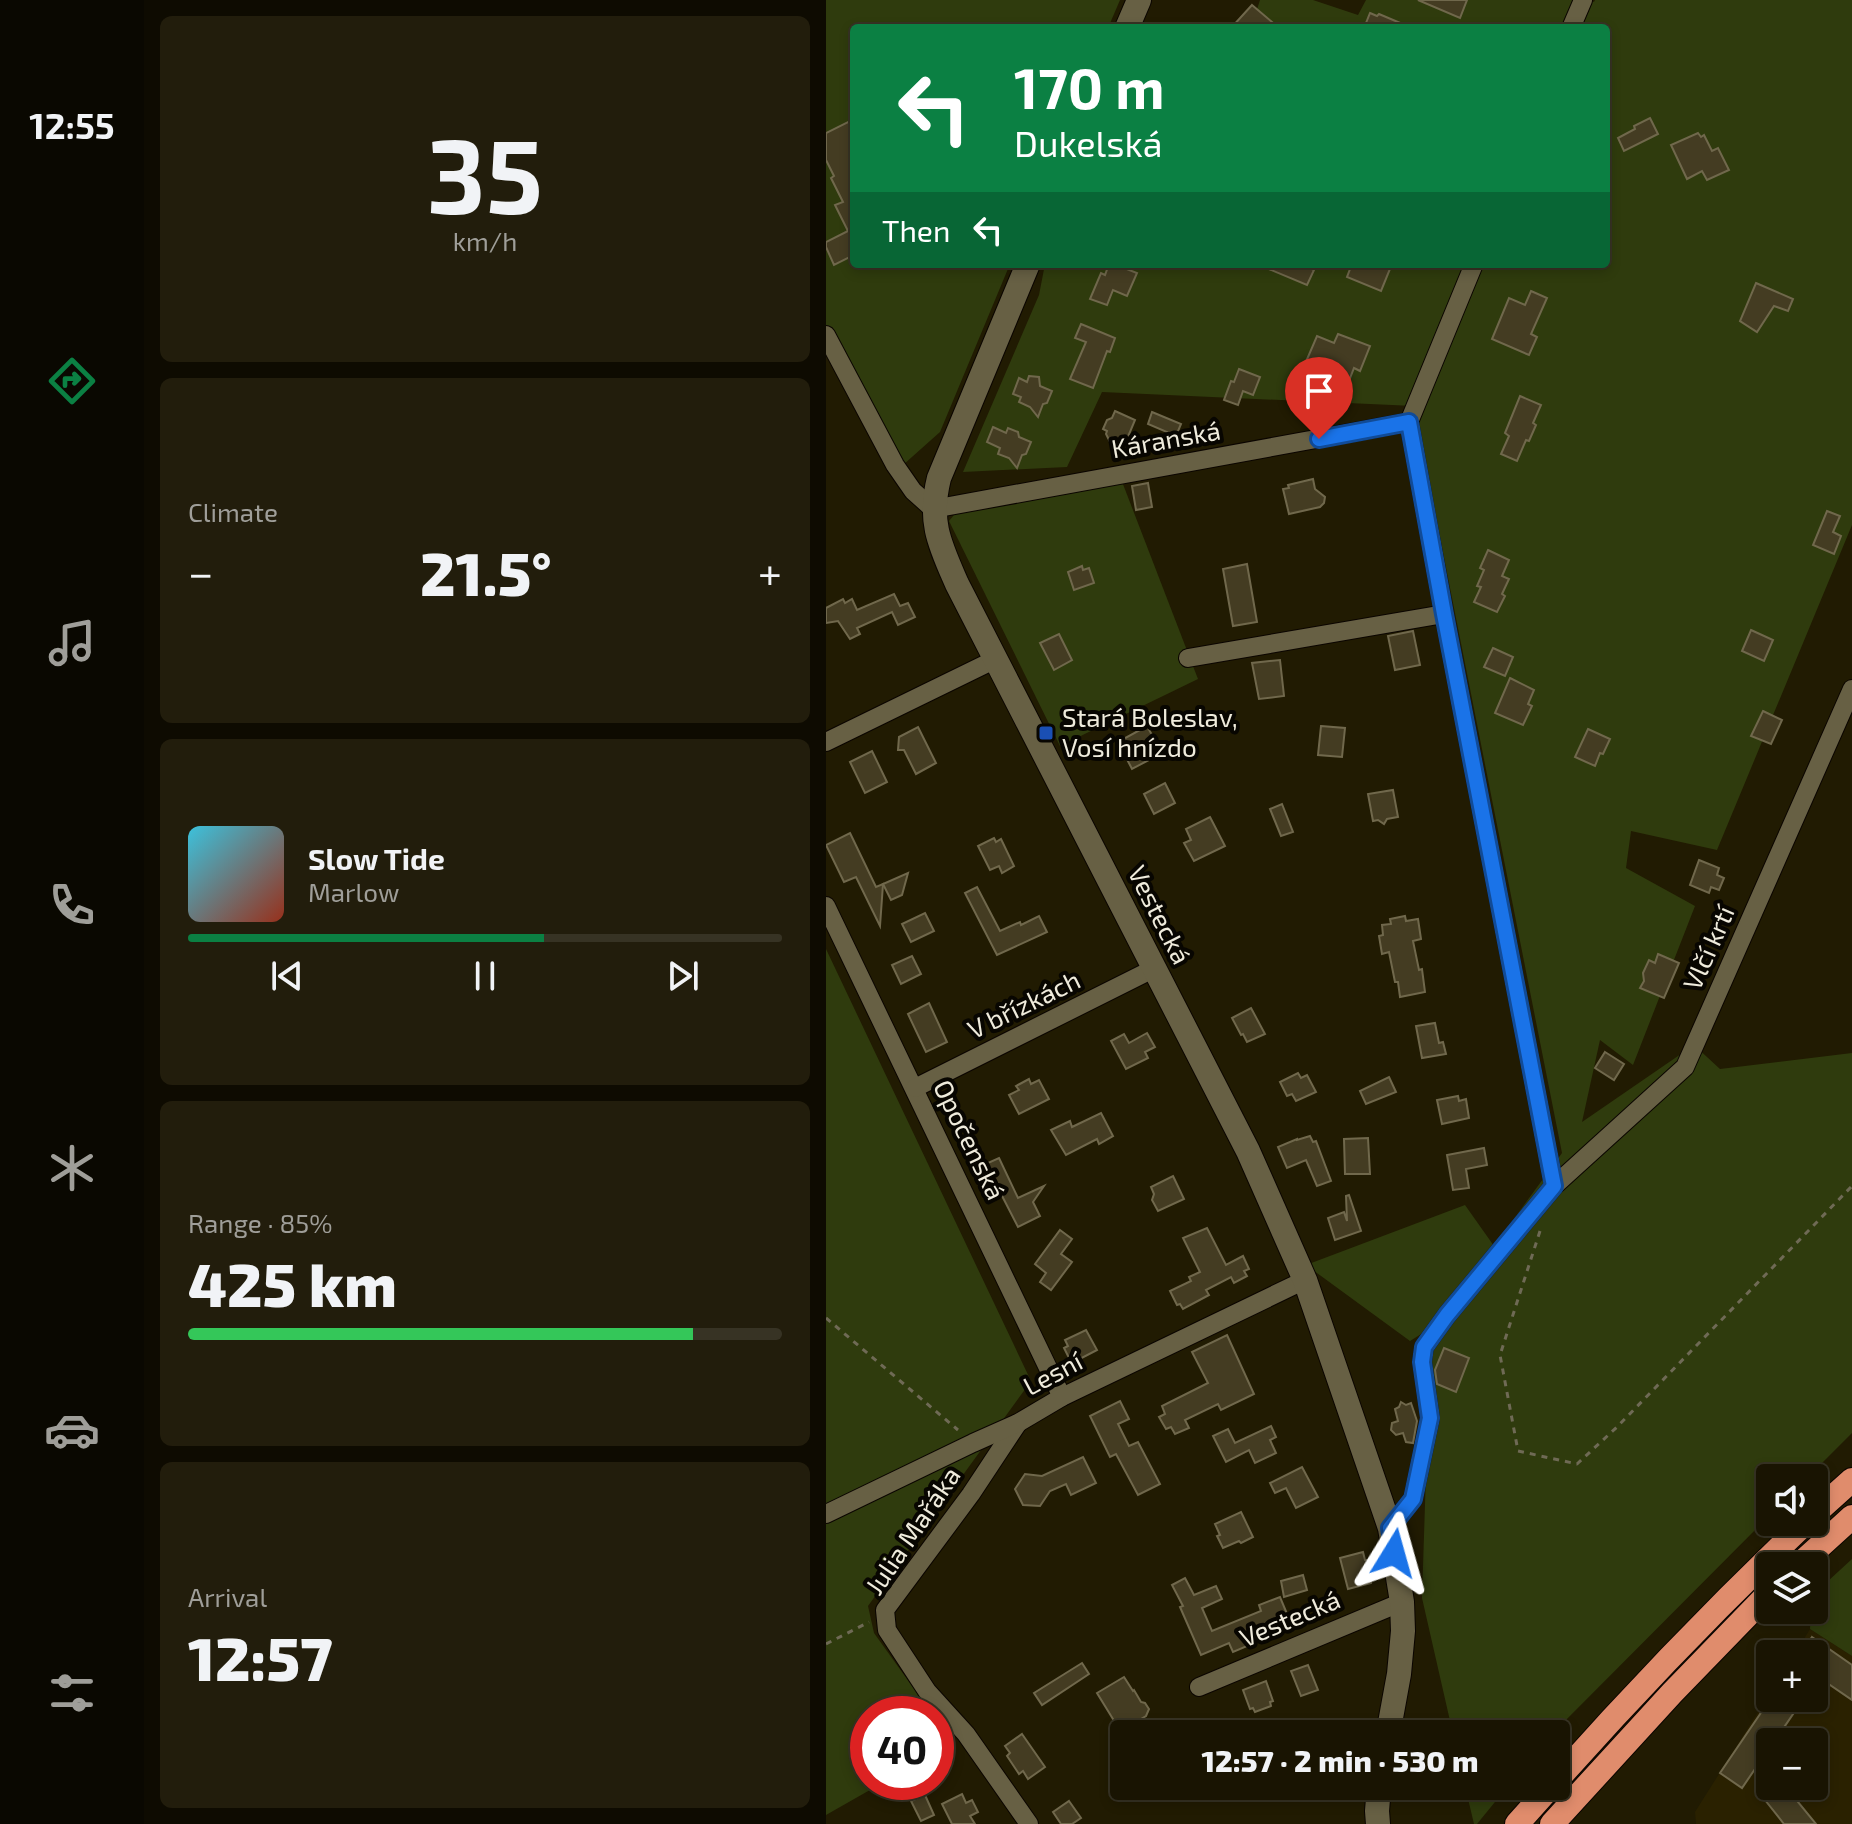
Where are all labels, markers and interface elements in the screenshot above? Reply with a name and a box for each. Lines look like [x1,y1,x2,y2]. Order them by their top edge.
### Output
text: 170 m [1014,53,1165,120]
icon: left [882,56,986,160]
text: 12:55 [29,103,115,146]
text: 35 [427,110,543,235]
text: Dukelská [1014,121,1163,164]
icon: left [966,208,1010,252]
text: Then [882,212,950,248]
text: km/h [453,225,517,256]
icon: directions [44,353,100,409]
pin [1285,357,1353,439]
icon: arrive [1297,369,1341,413]
street label: Káranská [1109,414,1223,463]
text: Climate [188,496,278,527]
text: 21.5° [420,536,551,608]
text: − [188,545,214,598]
text: + [758,545,782,598]
icon: music [44,615,100,671]
place label: Stará Boleslav, Vosí hnízdo [1062,701,1238,762]
marker: Stará Boleslav, Vosí hnízdo [1037,724,1055,742]
text: Slow Tide [308,840,445,876]
street label: Vestecká [1122,860,1198,969]
text: Marlow [308,876,399,907]
icon: phone [44,877,100,933]
street label: Vlčí krtí [1675,899,1740,994]
icon: previous [265,954,309,998]
icon: pause [463,954,507,998]
icon: next [661,954,705,998]
street label: V břízkách [962,963,1085,1044]
street label: Opočenská [928,1074,1013,1204]
icon: climate [44,1140,100,1196]
text: Range · 85% [188,1207,333,1238]
text: 425 km [188,1247,397,1319]
street label: Lesní [1018,1344,1088,1401]
icon: car [44,1402,100,1458]
street label: Julia Mařáka [858,1460,966,1600]
map controls [1756,1464,1828,1800]
button: sound [1756,1464,1828,1536]
position arrow [1352,1511,1436,1595]
button: layers [1756,1552,1828,1624]
text: Arrival [188,1581,267,1612]
street label: Vestecká [1235,1583,1344,1653]
text: 12:57 [188,1621,332,1693]
button: + [1756,1640,1828,1712]
icon: filters [44,1665,100,1721]
speed limit sign: 40 [850,1696,954,1800]
button: − [1756,1728,1828,1800]
text: 12:57 · 2 min · 530 m [1201,1742,1479,1778]

